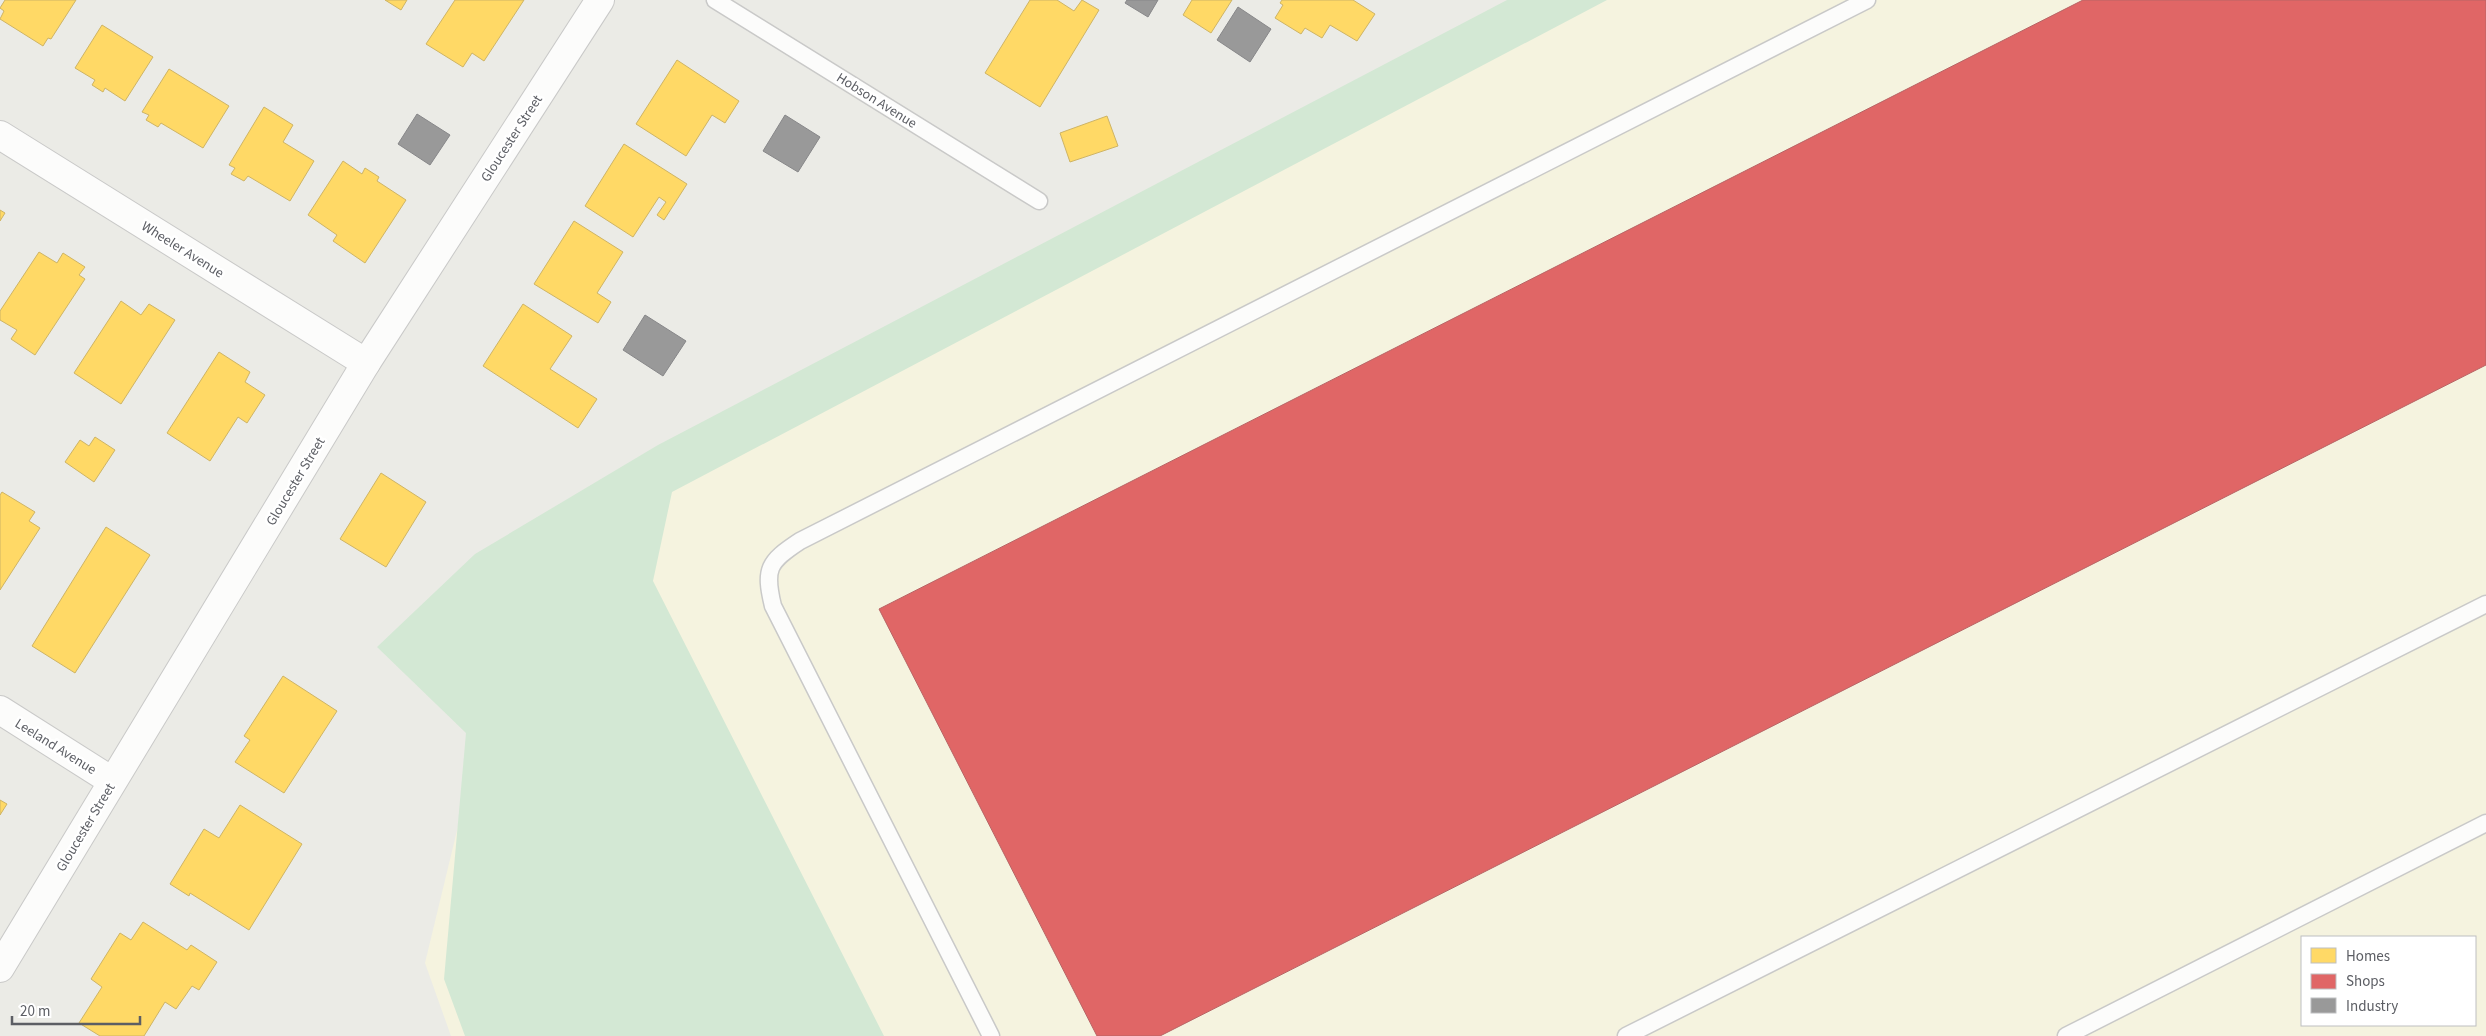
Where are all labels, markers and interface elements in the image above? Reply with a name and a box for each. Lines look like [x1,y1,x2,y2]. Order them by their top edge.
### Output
street label: Hobson Avenue [832,68,921,134]
street label: Gloucester Street [476,91,548,186]
street label: Wheeler Avenue [137,217,228,283]
street label: Gloucester Street [261,433,330,530]
street label: Leeland Avenue [11,714,100,780]
street label: Gloucester Street [51,779,120,876]
legend [2301,936,2476,1026]
text: Homes [2346,946,2390,967]
text: Shops [2346,971,2385,992]
scale bar [12,994,140,1026]
text: Industry [2346,996,2398,1017]
text: 20 m [20,1001,50,1022]

